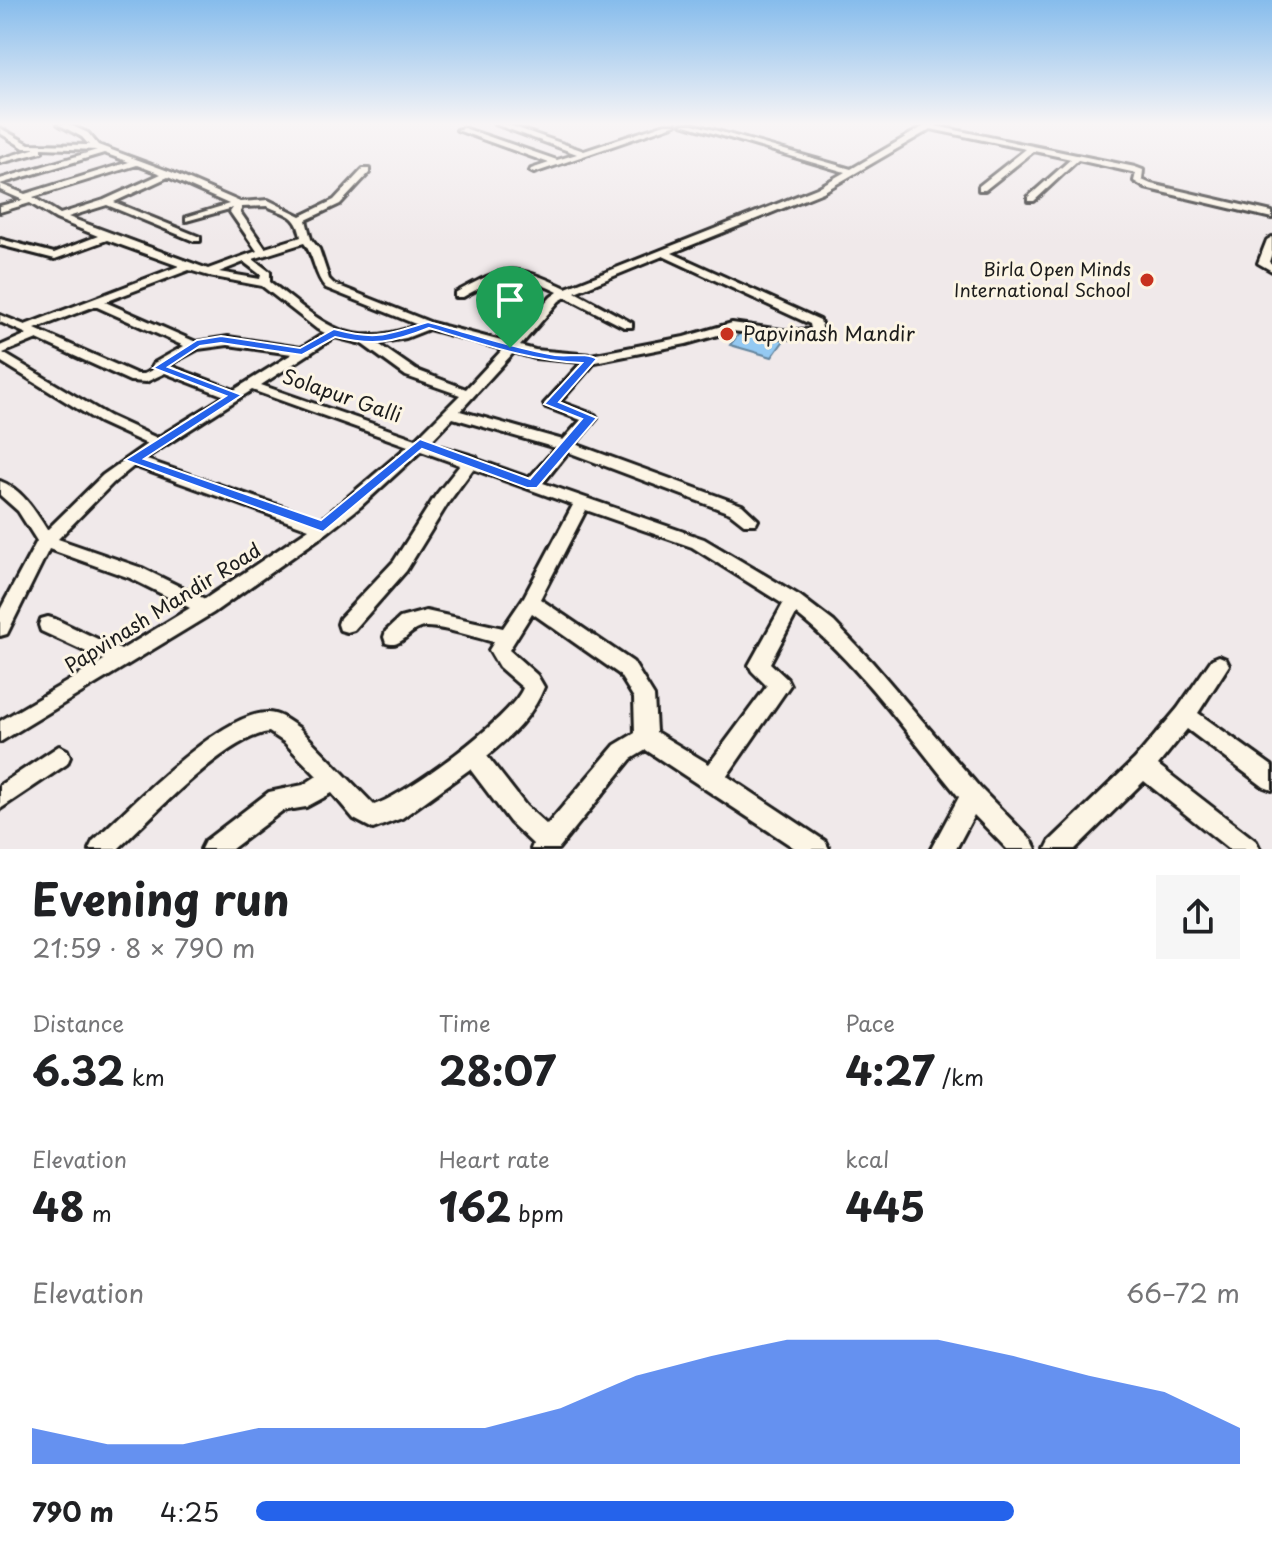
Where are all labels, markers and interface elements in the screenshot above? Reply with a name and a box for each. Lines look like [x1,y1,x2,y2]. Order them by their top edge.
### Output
place label: Birla Open Minds International School [954,255,1131,303]
pin [476,266,544,348]
marker: Birla Open Minds International School [1138,271,1156,289]
icon: arrive [488,278,532,322]
place label: Papvinash Mandir [743,318,916,348]
marker: Papvinash Mandir [718,325,736,343]
street label: Solapur Galli [279,361,406,429]
street label: Papvinash Mandir Road [59,534,266,680]
text: Evening run [32,865,290,931]
button: share [1156,875,1240,959]
text: 21:59 · 8 × 790 m [32,928,256,967]
text: Distance [32,1006,124,1039]
text: Time [439,1006,491,1039]
text: Pace [845,1006,895,1039]
text: 6.32 [32,1039,125,1100]
text: 28:07 [439,1039,556,1100]
text: 4:27 [845,1039,935,1100]
text: km [125,1060,165,1093]
text: /km [935,1060,984,1093]
text: Elevation [32,1142,127,1175]
text: Heart rate [439,1142,550,1175]
text: kcal [845,1142,889,1175]
text: 48 [32,1175,85,1236]
text: 162 [439,1175,511,1236]
text: 445 [845,1175,925,1236]
text: m [85,1196,112,1229]
text: bpm [511,1196,564,1229]
text: Elevation [32,1273,144,1312]
text: 66–72 m [1126,1273,1240,1312]
text: 790 m [32,1492,114,1531]
text: 4:25 [160,1492,219,1531]

